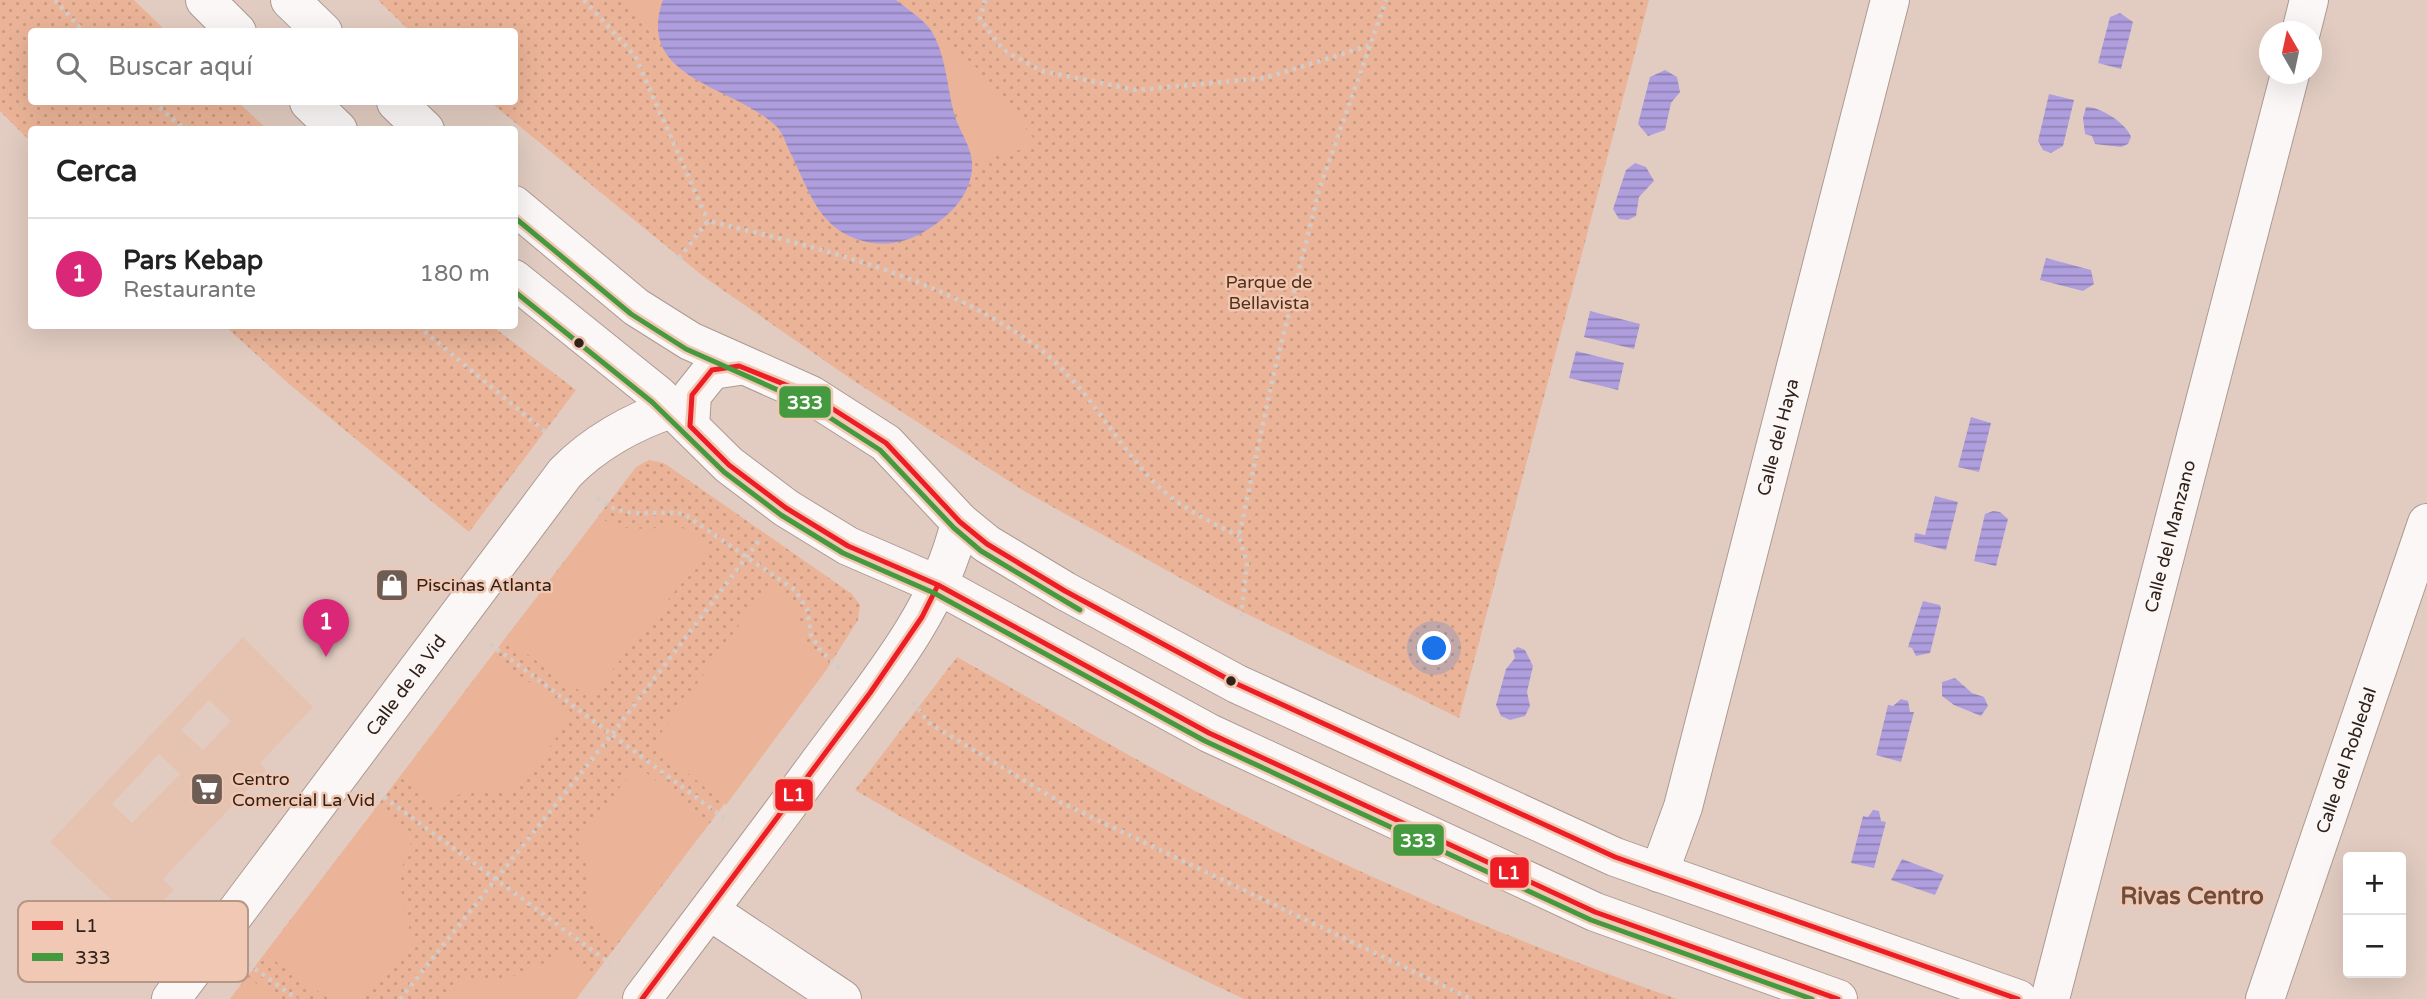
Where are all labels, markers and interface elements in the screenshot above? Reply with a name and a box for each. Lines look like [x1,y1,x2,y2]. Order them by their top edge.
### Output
north arrow [2259,21,2322,84]
search box [28,28,518,105]
icon: search [52,48,90,86]
text: Buscar aquí [108,51,253,82]
text: Cerca [56,153,137,190]
text: Pars Kebap [123,245,263,276]
text: 1 [72,260,86,288]
text: 180 m [420,260,490,288]
park label: Parque de Bellavista [1225,271,1313,314]
text: Restaurante [123,276,256,304]
unlabelled marker [572,336,586,350]
street label: Calle del Haya [1752,376,1803,498]
line badge: 333 [778,385,832,419]
text: 333 [787,392,823,414]
street label: Calle del Manzano [2140,458,2200,615]
shop icon: Piscinas Atlanta [373,566,411,604]
place label: Piscinas Atlanta [416,574,552,596]
pin: 1 [303,599,349,657]
street label: Calle de la Vid [361,631,451,740]
your location [1417,631,1451,665]
unlabelled marker [1224,674,1238,688]
street label: Calle del Robledal [2311,684,2381,836]
place label: Centro Comercial La Vid [232,768,375,811]
supermarket icon: Centro Comercial La Vid [188,770,226,808]
line badge: L1 [774,778,814,812]
text: L1 [783,784,805,806]
line badge: 333 [1392,823,1445,857]
text: 333 [1400,830,1436,852]
map controls [2343,852,2406,978]
button: + [2343,852,2406,915]
line badge: L1 [1489,856,1530,889]
text: L1 [1498,862,1520,884]
district label: Rivas Centro [2120,882,2264,911]
legend [18,901,248,982]
text: L1 [75,915,98,937]
button: − [2343,915,2406,978]
text: 333 [75,947,111,969]

